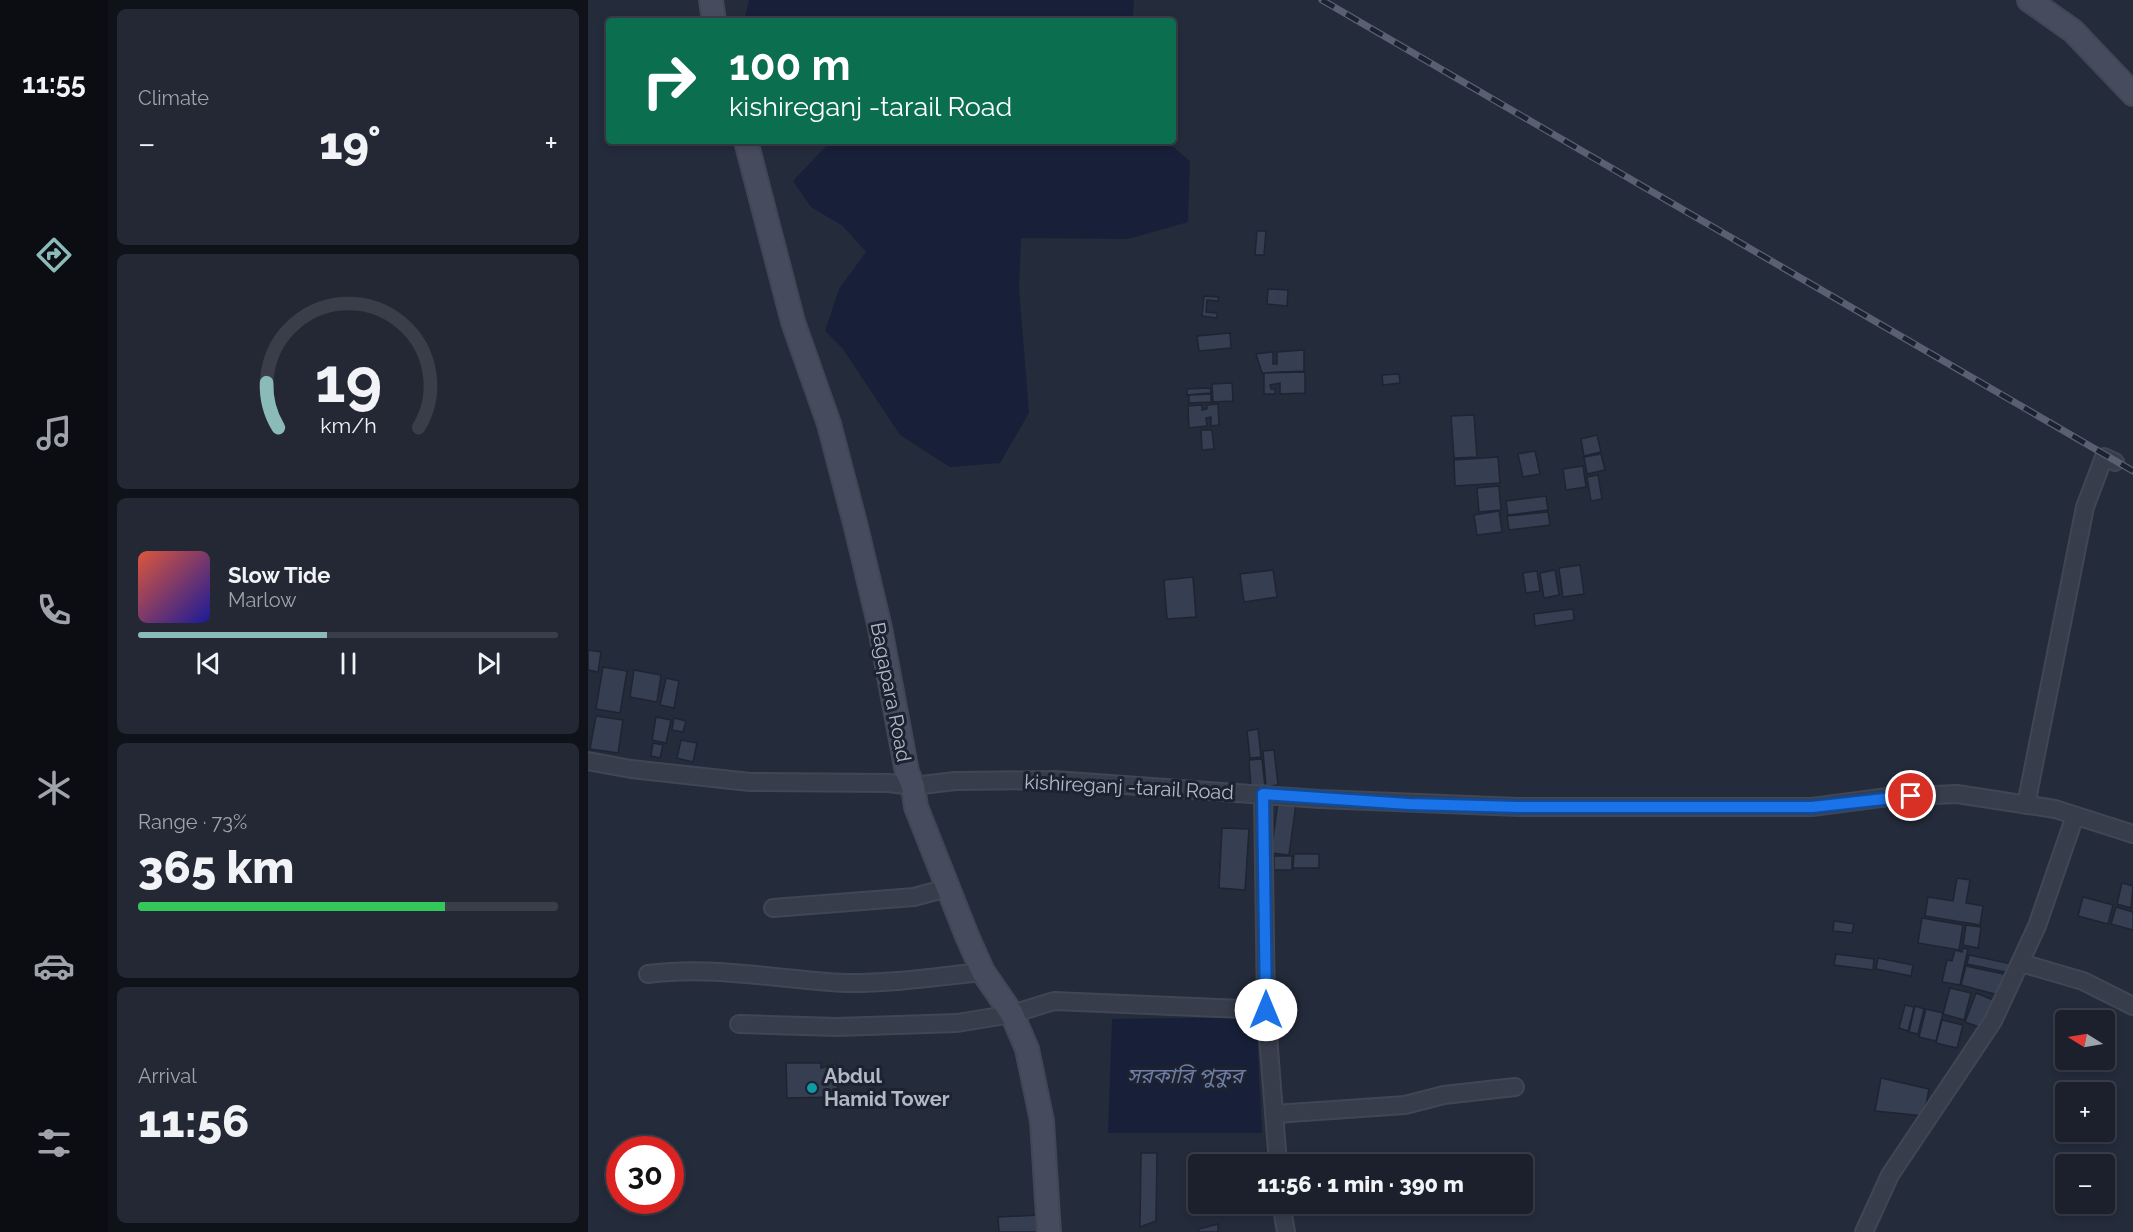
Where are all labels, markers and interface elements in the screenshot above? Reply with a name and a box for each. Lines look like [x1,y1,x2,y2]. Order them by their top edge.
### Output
text: 100 m [729,41,851,90]
icon: right [630,42,708,120]
text: 11:55 [22,68,86,99]
text: Climate [138,86,209,110]
text: kishireganj -tarail Road [729,91,1012,122]
text: 19° [319,117,381,170]
text: − [138,124,156,163]
text: + [544,124,558,163]
icon: directions [33,234,75,276]
text: 19 [314,344,382,418]
icon: music [33,412,75,454]
text: km/h [320,414,376,439]
text: Slow Tide [228,562,330,588]
text: Marlow [228,588,297,612]
icon: phone [33,589,75,631]
street label: Bagapara Road [866,620,916,764]
icon: previous [192,647,225,680]
icon: pause [332,647,365,680]
icon: next [472,647,505,680]
icon: climate [33,767,75,809]
street label: kishireganj -tarail Road [1024,770,1234,804]
pin [1885,770,1936,821]
icon: arrive [1894,779,1927,812]
text: Range · 73% [138,810,247,834]
text: 365 km [138,841,294,894]
icon: car [33,945,75,987]
position arrow [1234,978,1298,1042]
north arrow [2055,1010,2115,1070]
map controls [2055,1010,2115,1214]
water label: সরকারি পুকুর [1127,1063,1246,1088]
text: Arrival [138,1064,197,1088]
place label: Abdul Hamid Tower [824,1064,950,1111]
marker: Abdul Hamid Tower [805,1081,819,1095]
button: + [2055,1082,2115,1142]
text: 11:56 [138,1095,249,1148]
icon: filters [33,1122,75,1164]
speed limit sign: 30 [606,1136,684,1214]
button: − [2055,1154,2115,1214]
text: 11:56 · 1 min · 390 m [1257,1171,1464,1197]

